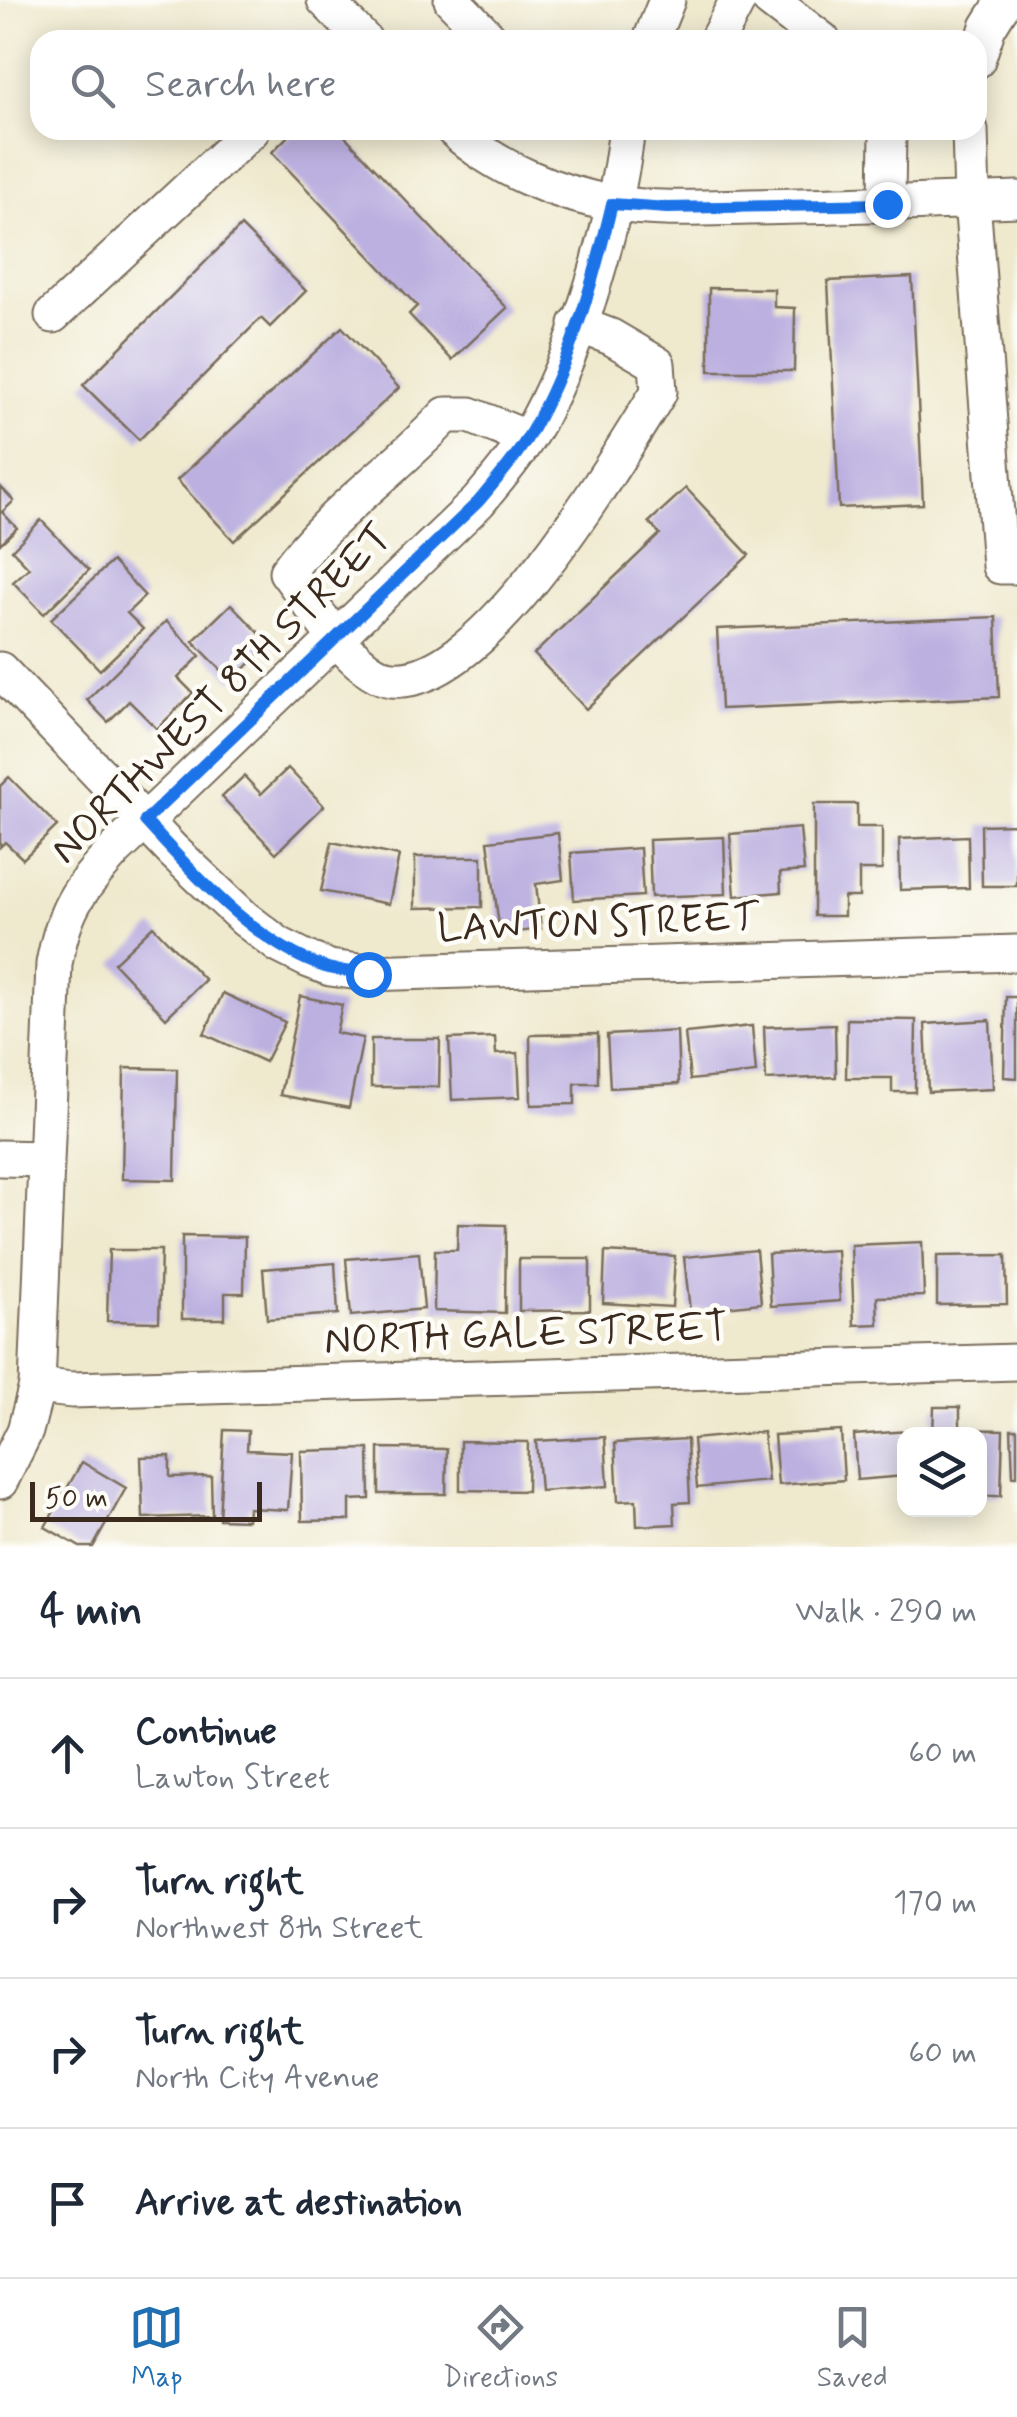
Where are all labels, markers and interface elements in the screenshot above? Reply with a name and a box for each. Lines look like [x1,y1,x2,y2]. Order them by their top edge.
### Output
search box [30,30,987,140]
icon: search [65,58,120,113]
text: Search here [145,61,336,110]
route end [865,182,911,228]
street label: NORTHWEST 8TH STREET [40,512,404,876]
street label: LAWTON STREET [437,892,761,956]
route start [346,952,392,998]
street label: NORTH GALE STREET [323,1302,729,1368]
map controls [897,1427,987,1517]
button: layers [897,1427,987,1517]
scale bar [30,1477,262,1522]
text: 50 m [45,1481,108,1518]
text: 4 min [40,1585,142,1640]
text: Walk · 290 m [795,1591,977,1633]
text: Continue [135,1708,277,1757]
icon: ahead [40,1726,95,1781]
text: 60 m [908,1732,977,1774]
text: Lawton Street [135,1757,330,1799]
text: Turn right [135,1858,304,1907]
icon: right [40,1876,95,1931]
text: 170 m [893,1882,977,1924]
text: Northwest 8th Street [135,1907,423,1949]
text: Turn right [135,2008,304,2057]
icon: right [40,2026,95,2081]
text: 60 m [908,2032,977,2074]
text: North City Avenue [135,2057,380,2099]
icon: arrive [40,2176,95,2231]
text: Arrive at destination [135,2179,462,2228]
tab: Map [129,2300,184,2397]
tab: Directions [443,2300,558,2397]
tab: Saved [817,2300,888,2397]

